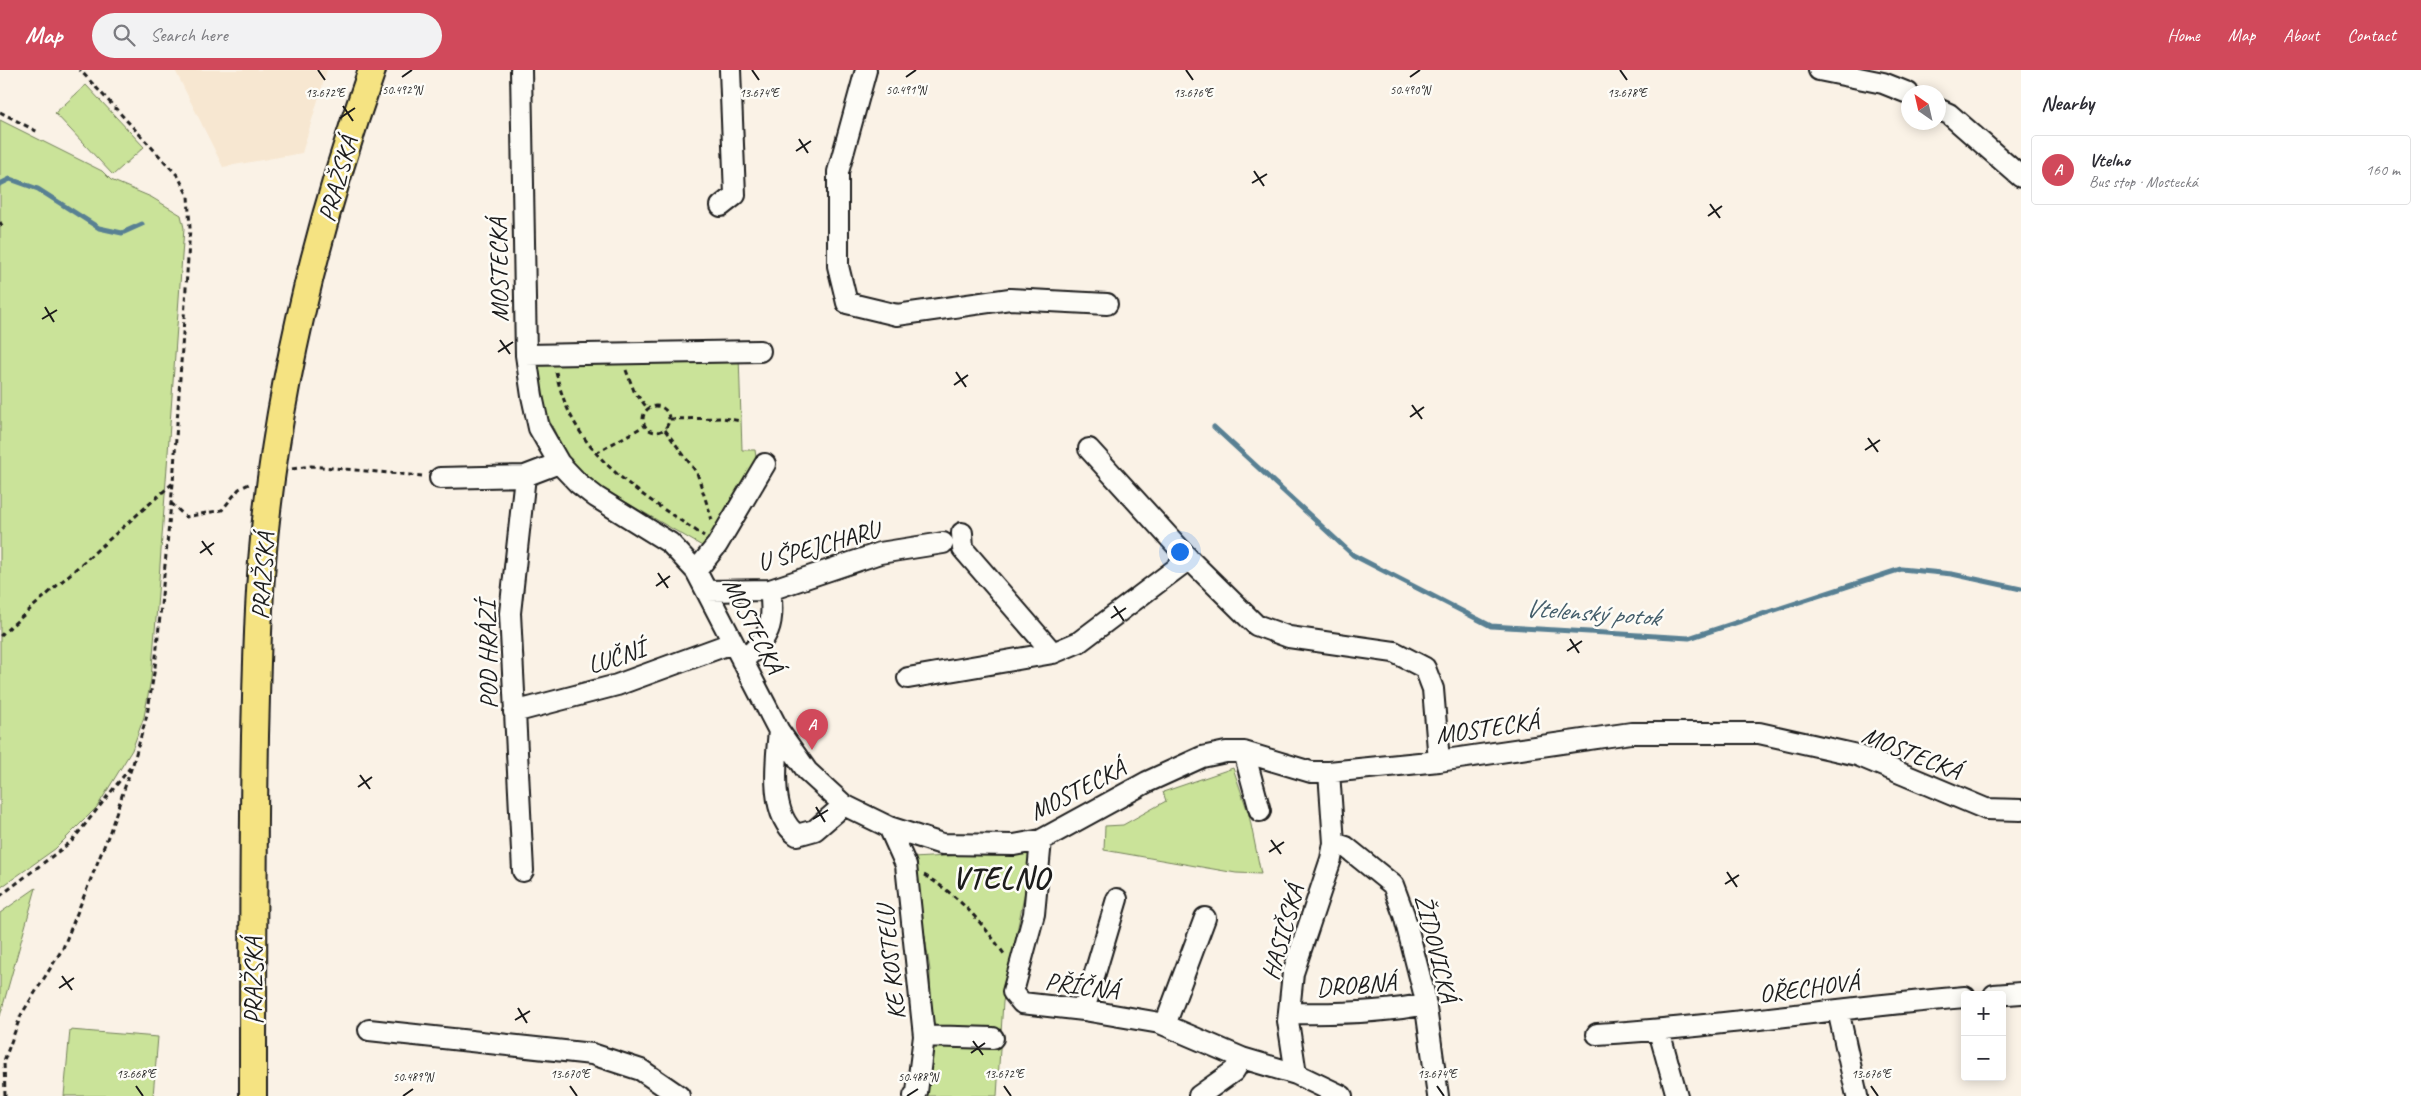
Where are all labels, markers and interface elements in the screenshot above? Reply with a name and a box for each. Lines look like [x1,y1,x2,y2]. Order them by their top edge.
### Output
search box [92,13,442,58]
text: Map [25,20,62,50]
icon: search [110,21,138,49]
text: Search here [150,23,228,47]
text: Home [2167,24,2200,46]
text: Map [2228,24,2255,46]
text: About [2283,24,2319,46]
text: Contact [2347,24,2396,46]
text: 50.492°N [382,82,424,98]
text: 50.491°N [886,82,928,98]
text: 50.490°N [1390,82,1432,98]
text: 13.672°E [305,85,346,101]
text: 13.674°E [739,85,780,101]
text: 13.676°E [1173,85,1214,101]
text: 13.678°E [1607,85,1648,101]
north arrow [1901,85,1946,130]
text: Nearby [2041,90,2094,116]
street label: PRAŽSKÁ [311,130,366,225]
text: Vtelno [2089,148,2130,172]
text: A [2054,160,2062,180]
text: 160 m [2366,160,2400,180]
text: Bus stop · Mostecká [2089,172,2198,192]
street label: MOSTECKÁ [482,214,516,322]
street label: U ŠPEJCHARU [754,512,887,579]
street label: PRAŽSKÁ [244,528,282,621]
your location [1167,539,1193,565]
street label: MOSTECKÁ [715,572,792,682]
water label: Vtelenský potok [1524,591,1666,634]
street label: POD HRÁZÍ [471,595,505,709]
street label: LUČNÍ [583,631,655,681]
street label: MOSTECKÁ [1434,704,1544,751]
pin: A [796,709,828,750]
street label: MOSTECKÁ [1858,719,1969,788]
street label: MOSTECKÁ [1024,751,1134,828]
district label: VTELNO [952,859,1052,897]
street label: HASIČSKÁ [1254,878,1313,983]
street label: ŽIDOVICKÁ [1407,891,1466,1009]
street label: KE KOSTELU [869,900,913,1021]
street label: PRAŽSKÁ [238,934,270,1024]
street label: PŘÍČNÁ [1043,965,1124,1007]
street label: DROBNÁ [1315,966,1400,1004]
street label: OŘECHOVÁ [1757,966,1864,1010]
map controls [1961,991,2006,1081]
button: + [1961,991,2006,1036]
button: − [1961,1036,2006,1081]
text: 13.668°E [116,1066,157,1082]
text: 13.670°E [550,1066,591,1082]
text: 13.672°E [984,1066,1025,1082]
text: 13.674°E [1417,1066,1458,1082]
text: 13.676°E [1851,1066,1892,1082]
text: 50.489°N [393,1069,435,1085]
text: 50.488°N [898,1069,940,1085]

